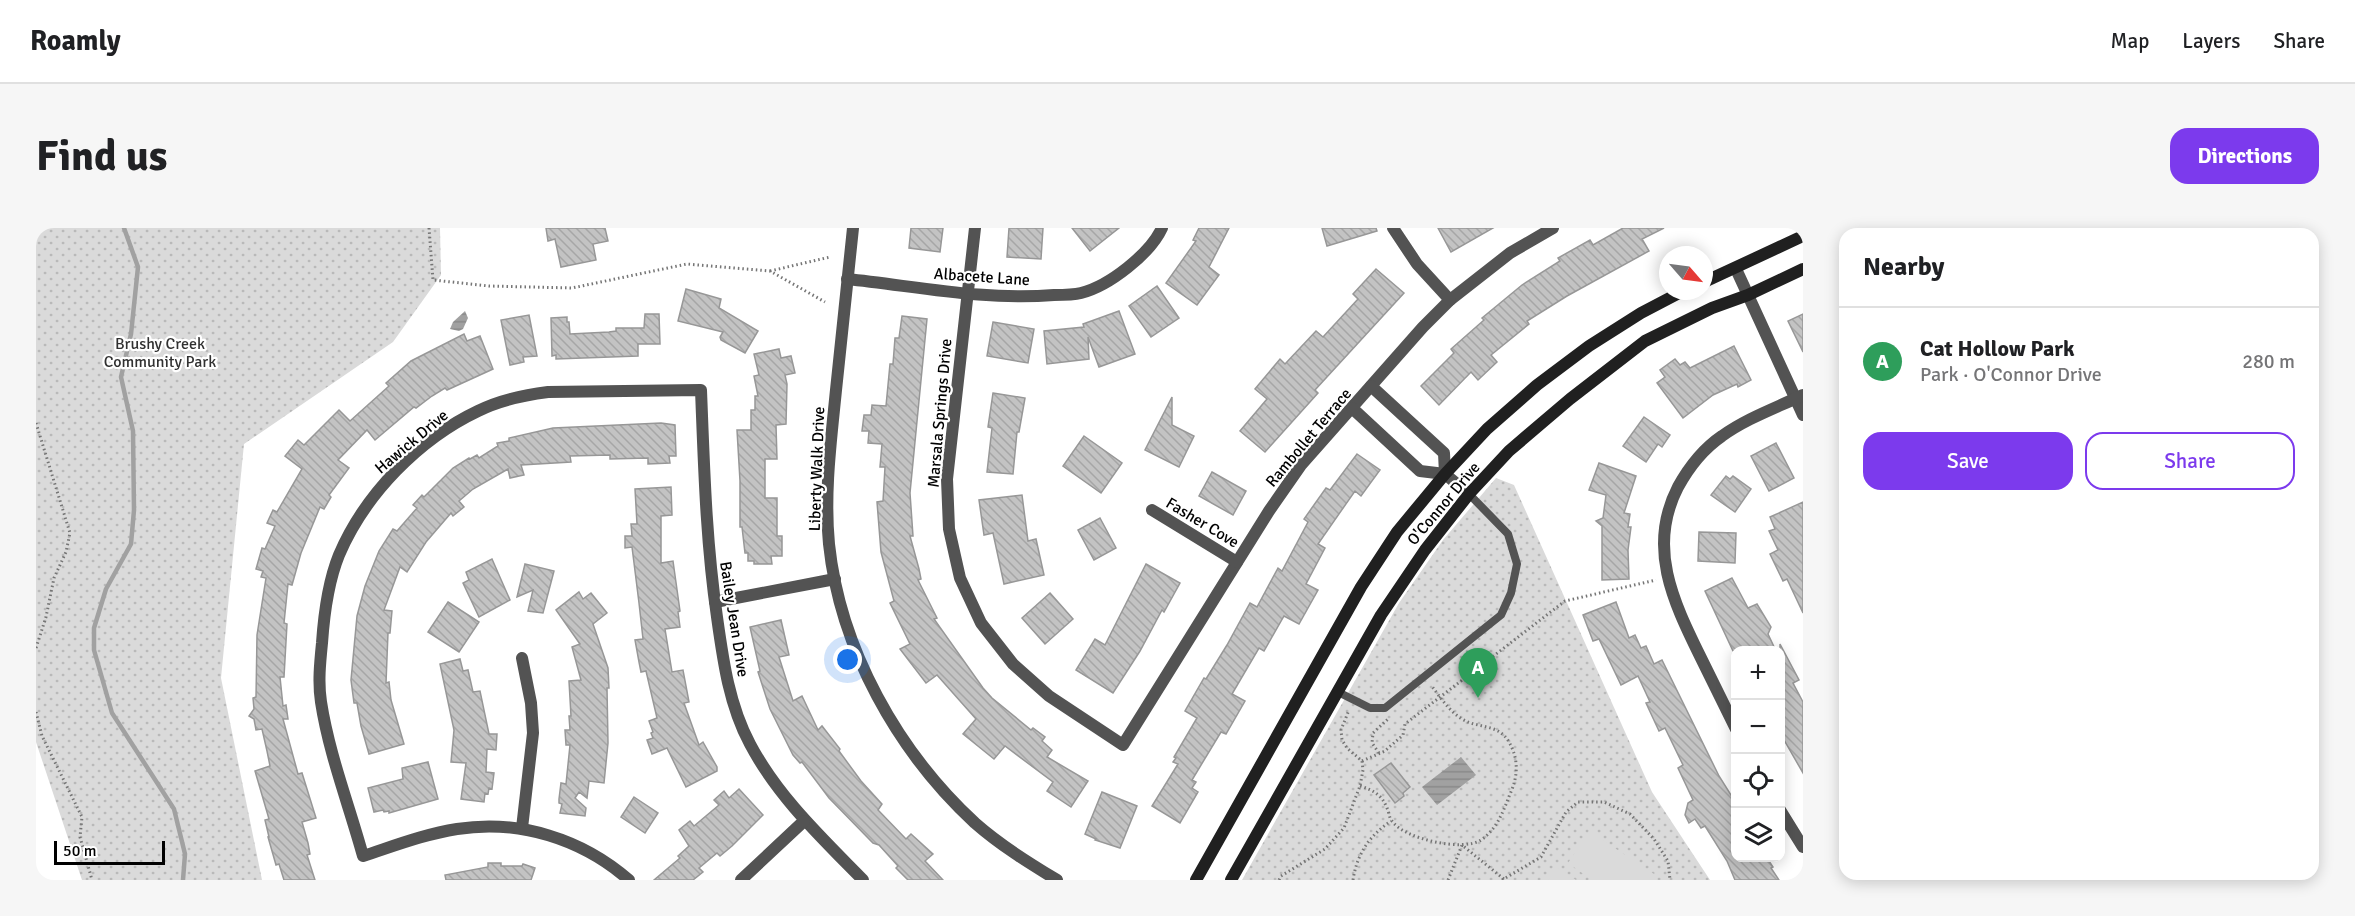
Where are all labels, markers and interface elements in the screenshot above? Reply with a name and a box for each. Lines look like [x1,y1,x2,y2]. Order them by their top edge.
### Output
text: Roamly [30,24,121,58]
text: Map [2111,28,2149,54]
text: Layers [2182,28,2240,54]
text: Share [2273,28,2325,54]
button: Directions [2170,128,2319,184]
text: Find us [36,131,167,182]
north arrow [1659,246,1713,300]
text: Nearby [1863,251,1944,283]
street label: Albacete Lane [933,264,1031,290]
park label: Brushy Creek Community Park [104,334,216,372]
text: Cat Hollow Park [1920,335,2074,362]
street label: Marsala Springs Drive [924,338,956,489]
text: A [1876,349,1889,374]
text: 280 m [2242,349,2295,374]
text: Park · O'Connor Drive [1920,362,2102,387]
street label: Rambollet Terrace [1262,384,1356,491]
street label: Hawick Drive [371,405,452,478]
street label: Liberty Walk Drive [805,406,829,532]
button: Save [1863,432,2073,490]
button: Share [2085,432,2295,490]
street label: O'Connor Drive [1403,458,1484,549]
street label: Fasher Cove [1162,493,1243,553]
street label: Bailey Jean Drive [715,560,753,678]
your location [833,645,862,674]
map controls [1731,646,1785,862]
button: + [1731,646,1785,700]
pin: A [1458,648,1498,698]
button: − [1731,700,1785,754]
button: locate [1731,754,1785,808]
button: layers [1731,808,1785,862]
scale bar [54,838,165,866]
text: 50 m [63,841,97,861]

